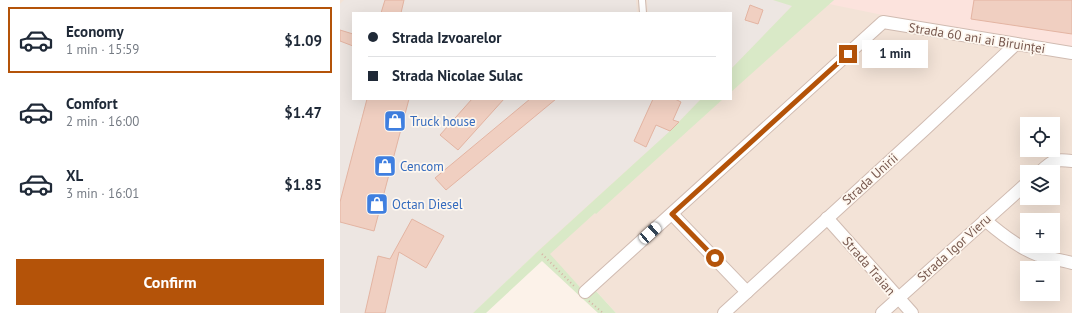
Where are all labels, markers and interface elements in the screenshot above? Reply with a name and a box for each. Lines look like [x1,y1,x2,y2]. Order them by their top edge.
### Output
street label: Strada 60 ani ai Biruinței [907,19,1047,57]
icon: car [18,22,54,58]
text: Economy [66,22,124,41]
text: Strada Izvoarelor [392,28,502,47]
text: $1.09 [284,31,322,50]
callout: 1 min [862,40,928,68]
text: 1 min · 15:59 [66,41,139,58]
route end [839,45,857,63]
text: 1 min [879,45,911,62]
text: Strada Nicolae Sulac [392,66,523,85]
icon: car [18,94,54,130]
text: Comfort [66,94,118,113]
text: $1.47 [284,103,322,122]
shop icon: Truck house [382,108,408,134]
text: 2 min · 16:00 [66,113,139,130]
place label: Truck house [410,113,476,130]
map controls [1020,117,1060,301]
button: locate [1020,117,1060,157]
street label: Strada Unirii [838,149,902,209]
shop icon: Cencom [372,153,398,179]
place label: Cencom [400,158,444,175]
button: layers [1020,165,1060,205]
icon: car [18,166,54,202]
text: XL [66,166,83,185]
text: $1.85 [284,175,322,194]
text: 3 min · 16:01 [66,185,139,202]
shop icon: Octan Diesel [364,191,390,217]
place label: Octan Diesel [392,196,463,213]
street label: Strada Igor Vieru [914,210,994,286]
button: + [1020,213,1060,253]
car [637,221,663,245]
street label: Strada Traian [839,233,899,299]
route start [706,249,724,267]
button: Confirm [16,259,324,305]
button: − [1020,261,1060,301]

